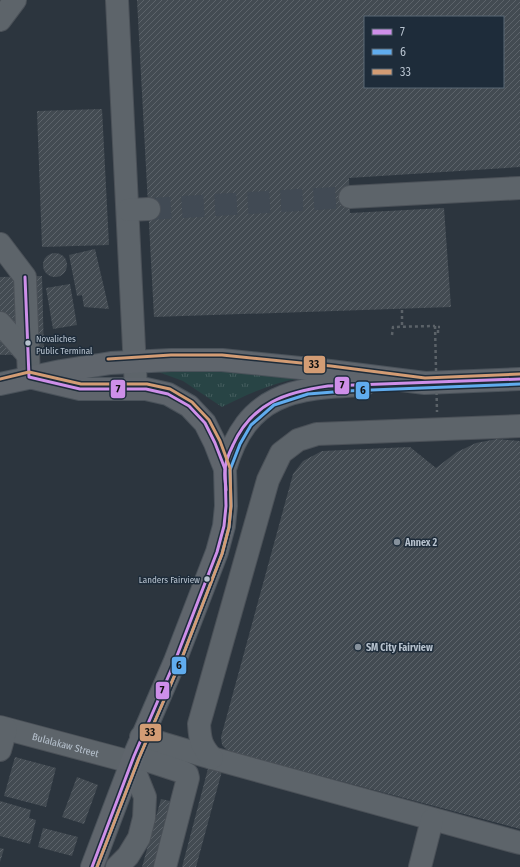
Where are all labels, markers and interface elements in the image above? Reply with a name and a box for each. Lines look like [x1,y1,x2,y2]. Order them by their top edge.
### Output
legend [364,16,504,88]
text: 7 [400,25,405,39]
text: 6 [400,45,406,59]
text: 33 [400,65,411,79]
place label: Novaliches Public Terminal [36,334,93,356]
marker: Novaliches Public Terminal [23,338,33,348]
line badge: 33 [303,355,326,374]
text: 33 [308,358,319,371]
line badge: 7 [334,376,350,395]
line badge: 7 [110,379,126,399]
text: 7 [340,379,345,392]
line badge: 6 [355,381,370,400]
text: 7 [116,383,121,396]
text: 6 [360,384,366,397]
marker: Annex 2 [392,537,402,547]
place label: Annex 2 [404,537,438,549]
marker: Landers Fairview [202,574,212,584]
place label: Landers Fairview [139,575,200,585]
marker: SM City Fairview [353,642,363,652]
place label: SM City Fairview [366,642,433,654]
line badge: 6 [171,656,187,675]
text: 6 [176,659,182,672]
line badge: 7 [155,681,170,700]
text: 7 [160,684,165,697]
line badge: 33 [139,723,162,742]
text: 33 [144,726,155,739]
street label: Bulalakaw Street [31,731,101,760]

